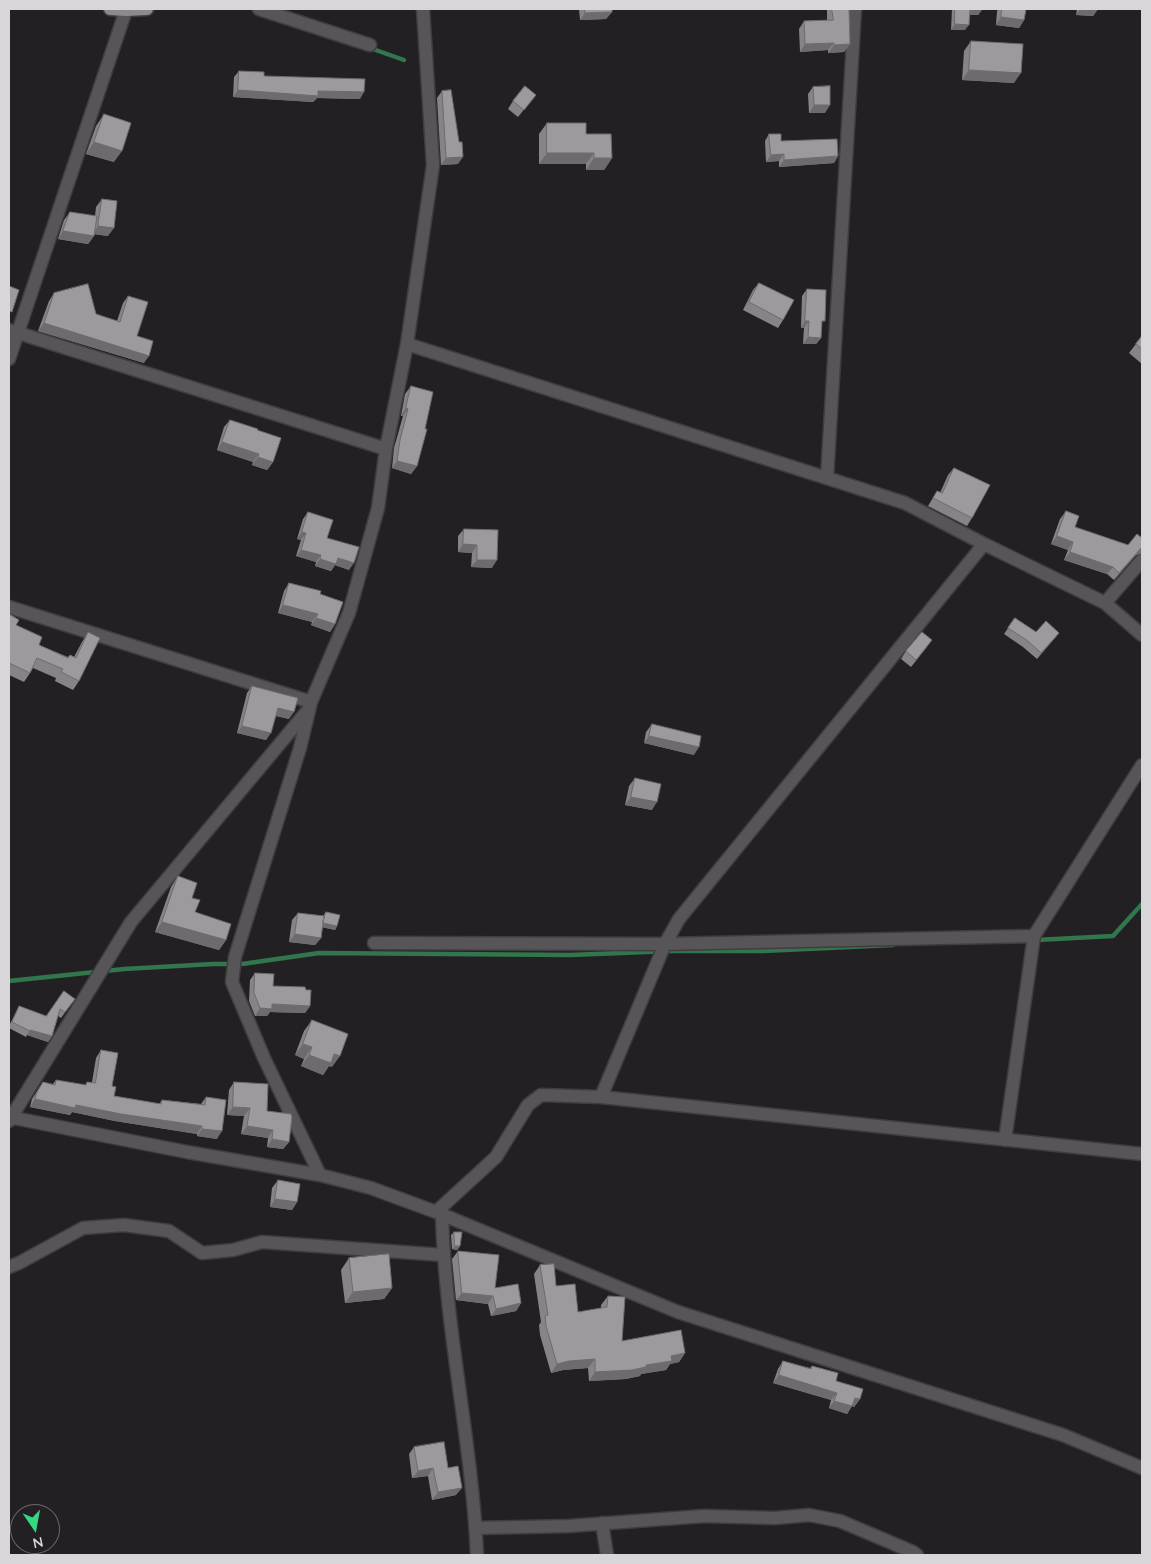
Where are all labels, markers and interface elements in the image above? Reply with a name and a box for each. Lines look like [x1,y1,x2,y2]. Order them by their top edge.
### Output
north arrow [10,1504,60,1554]
text: N [31,1533,45,1553]

